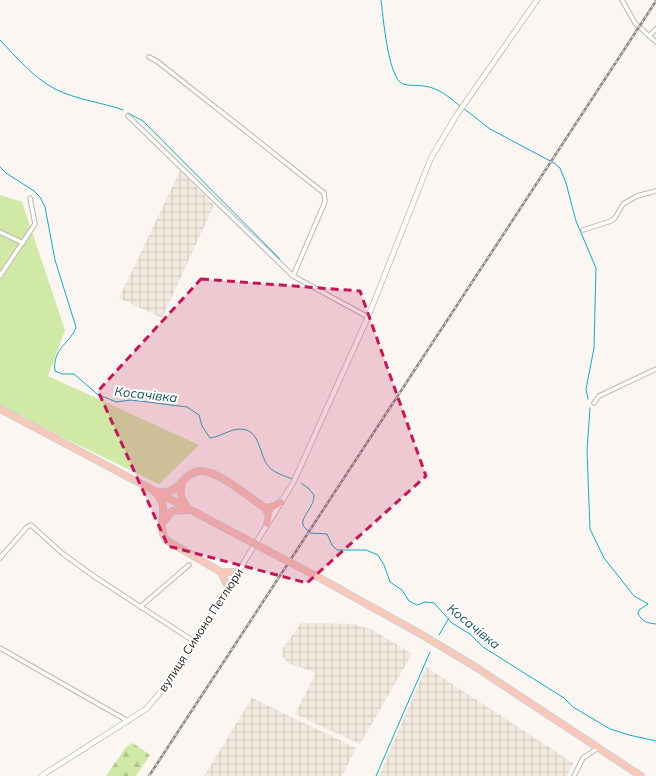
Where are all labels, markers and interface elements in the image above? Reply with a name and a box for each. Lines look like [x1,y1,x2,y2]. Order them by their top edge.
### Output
water label: Косачівка [114,383,178,405]
street label: вулиця Симона Петлюри [155,565,246,694]
water label: Косачівка [444,600,504,652]

